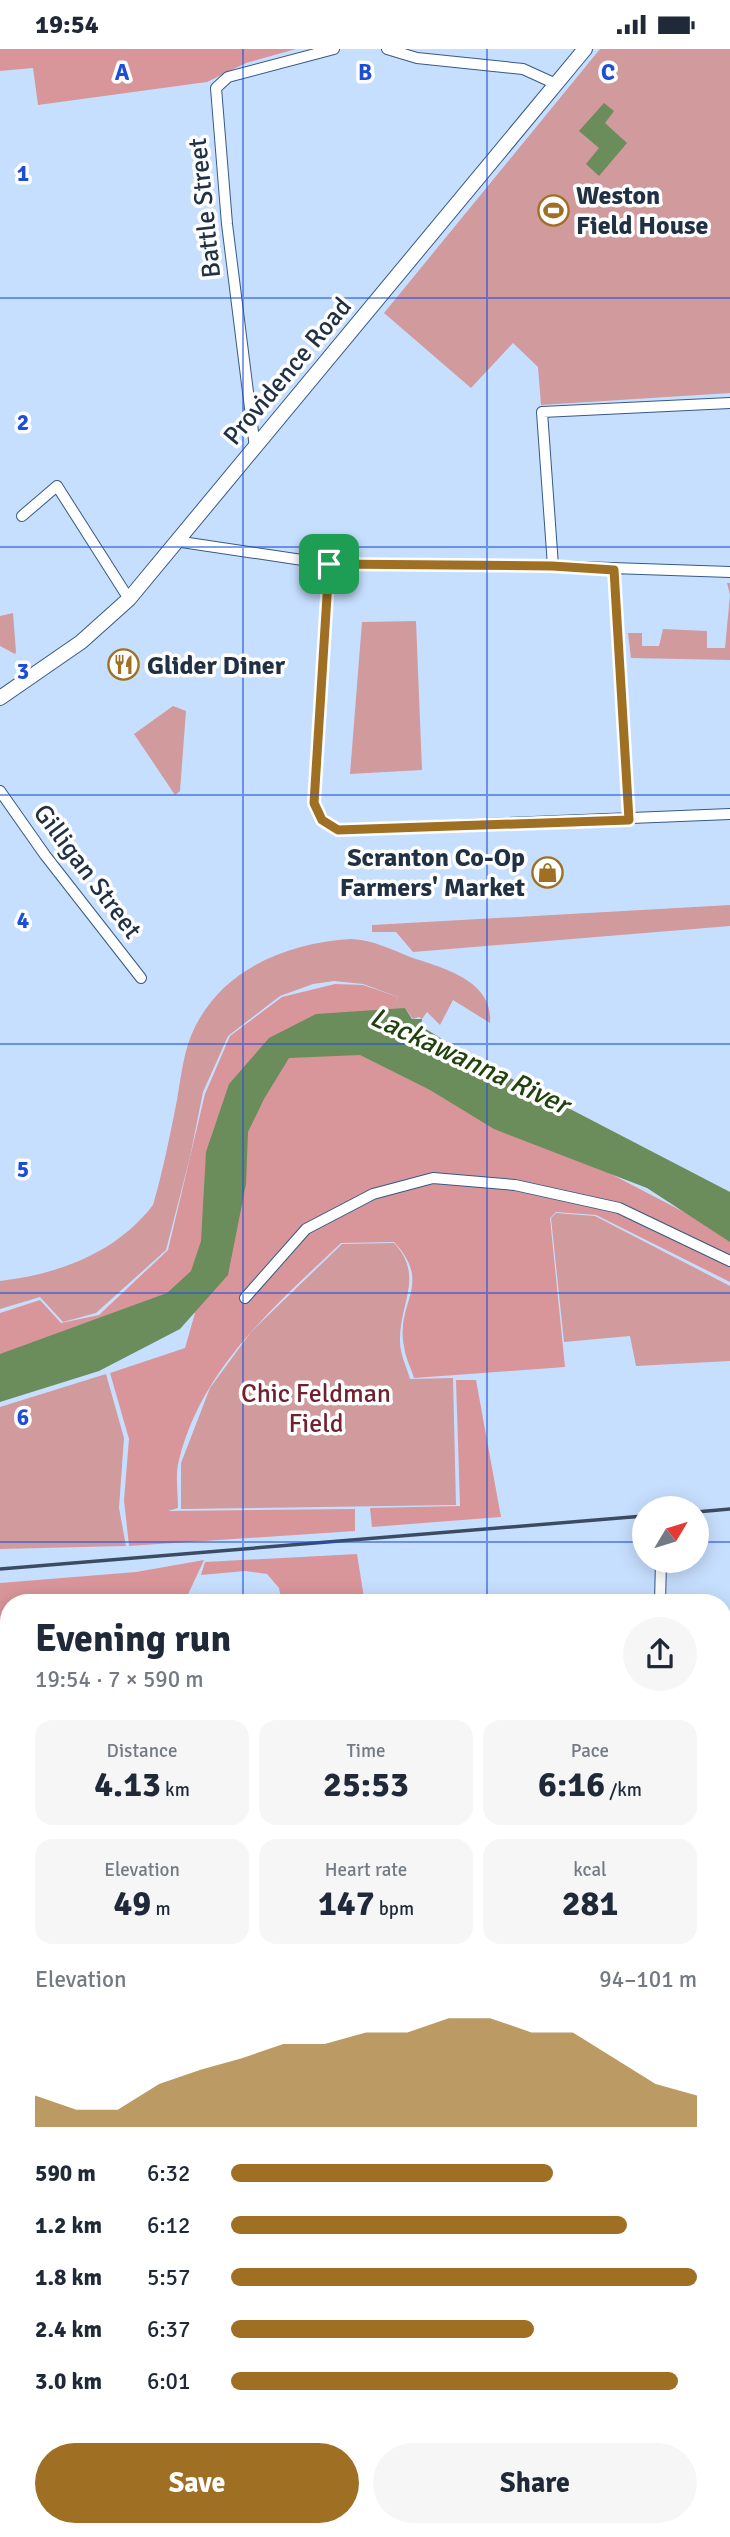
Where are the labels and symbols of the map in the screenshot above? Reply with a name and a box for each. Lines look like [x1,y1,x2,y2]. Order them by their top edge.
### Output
text: A [115,58,130,87]
text: B [358,58,372,87]
text: C [601,58,615,87]
street label: Battle Street [182,136,228,280]
text: 1 [17,159,29,188]
place label: Weston Field House [576,180,708,242]
sports icon: Weston Field House [536,193,570,227]
street label: Providence Road [217,291,359,452]
text: 2 [17,408,29,437]
pin [299,534,359,594]
restaurant icon: Glider Diner [107,648,141,682]
place label: Glider Diner [147,650,286,682]
text: 3 [17,657,29,686]
street label: Gilligan Street [26,798,148,945]
place label: Scranton Co-Op Farmers' Market [340,842,525,904]
shop icon: Scranton Co-Op Farmers' Market [531,855,565,889]
text: 4 [17,906,29,935]
water label: Lackawanna River [365,1000,578,1123]
text: 5 [17,1155,29,1184]
park label: Chic Feldman Field [241,1378,391,1440]
text: 6 [17,1403,29,1432]
north arrow [632,1496,709,1573]

